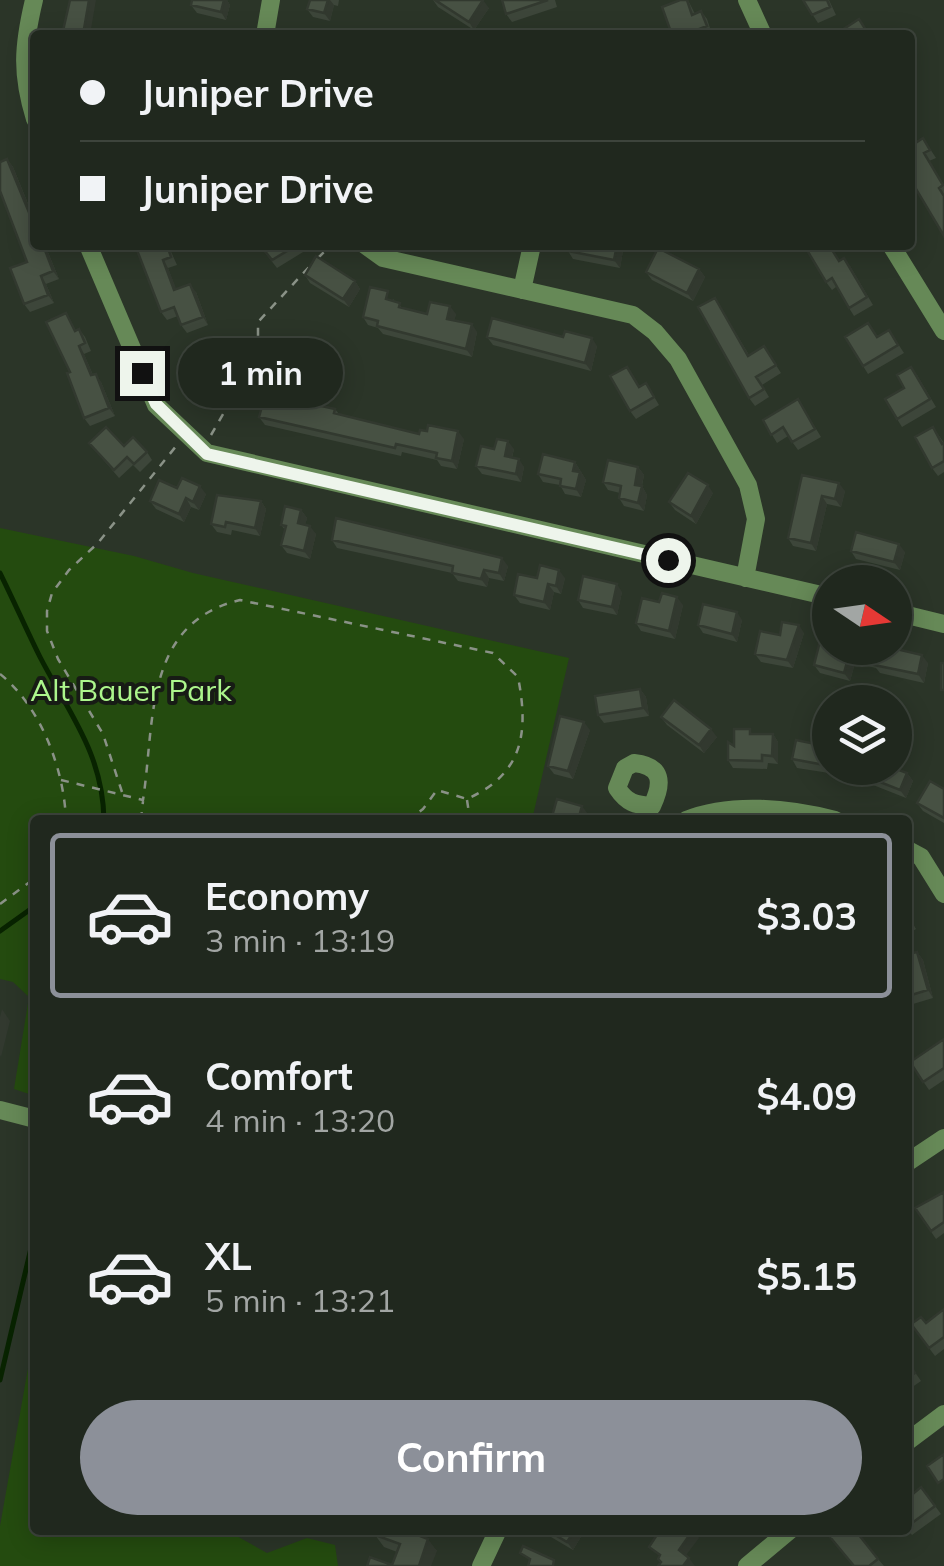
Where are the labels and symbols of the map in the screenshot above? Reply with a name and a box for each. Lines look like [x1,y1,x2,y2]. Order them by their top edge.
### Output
callout: 1 min [177,338,342,408]
route end [120,351,165,396]
route start [646,538,691,583]
north arrow [812,565,912,665]
park label: Alt Bauer Park [30,671,232,709]

